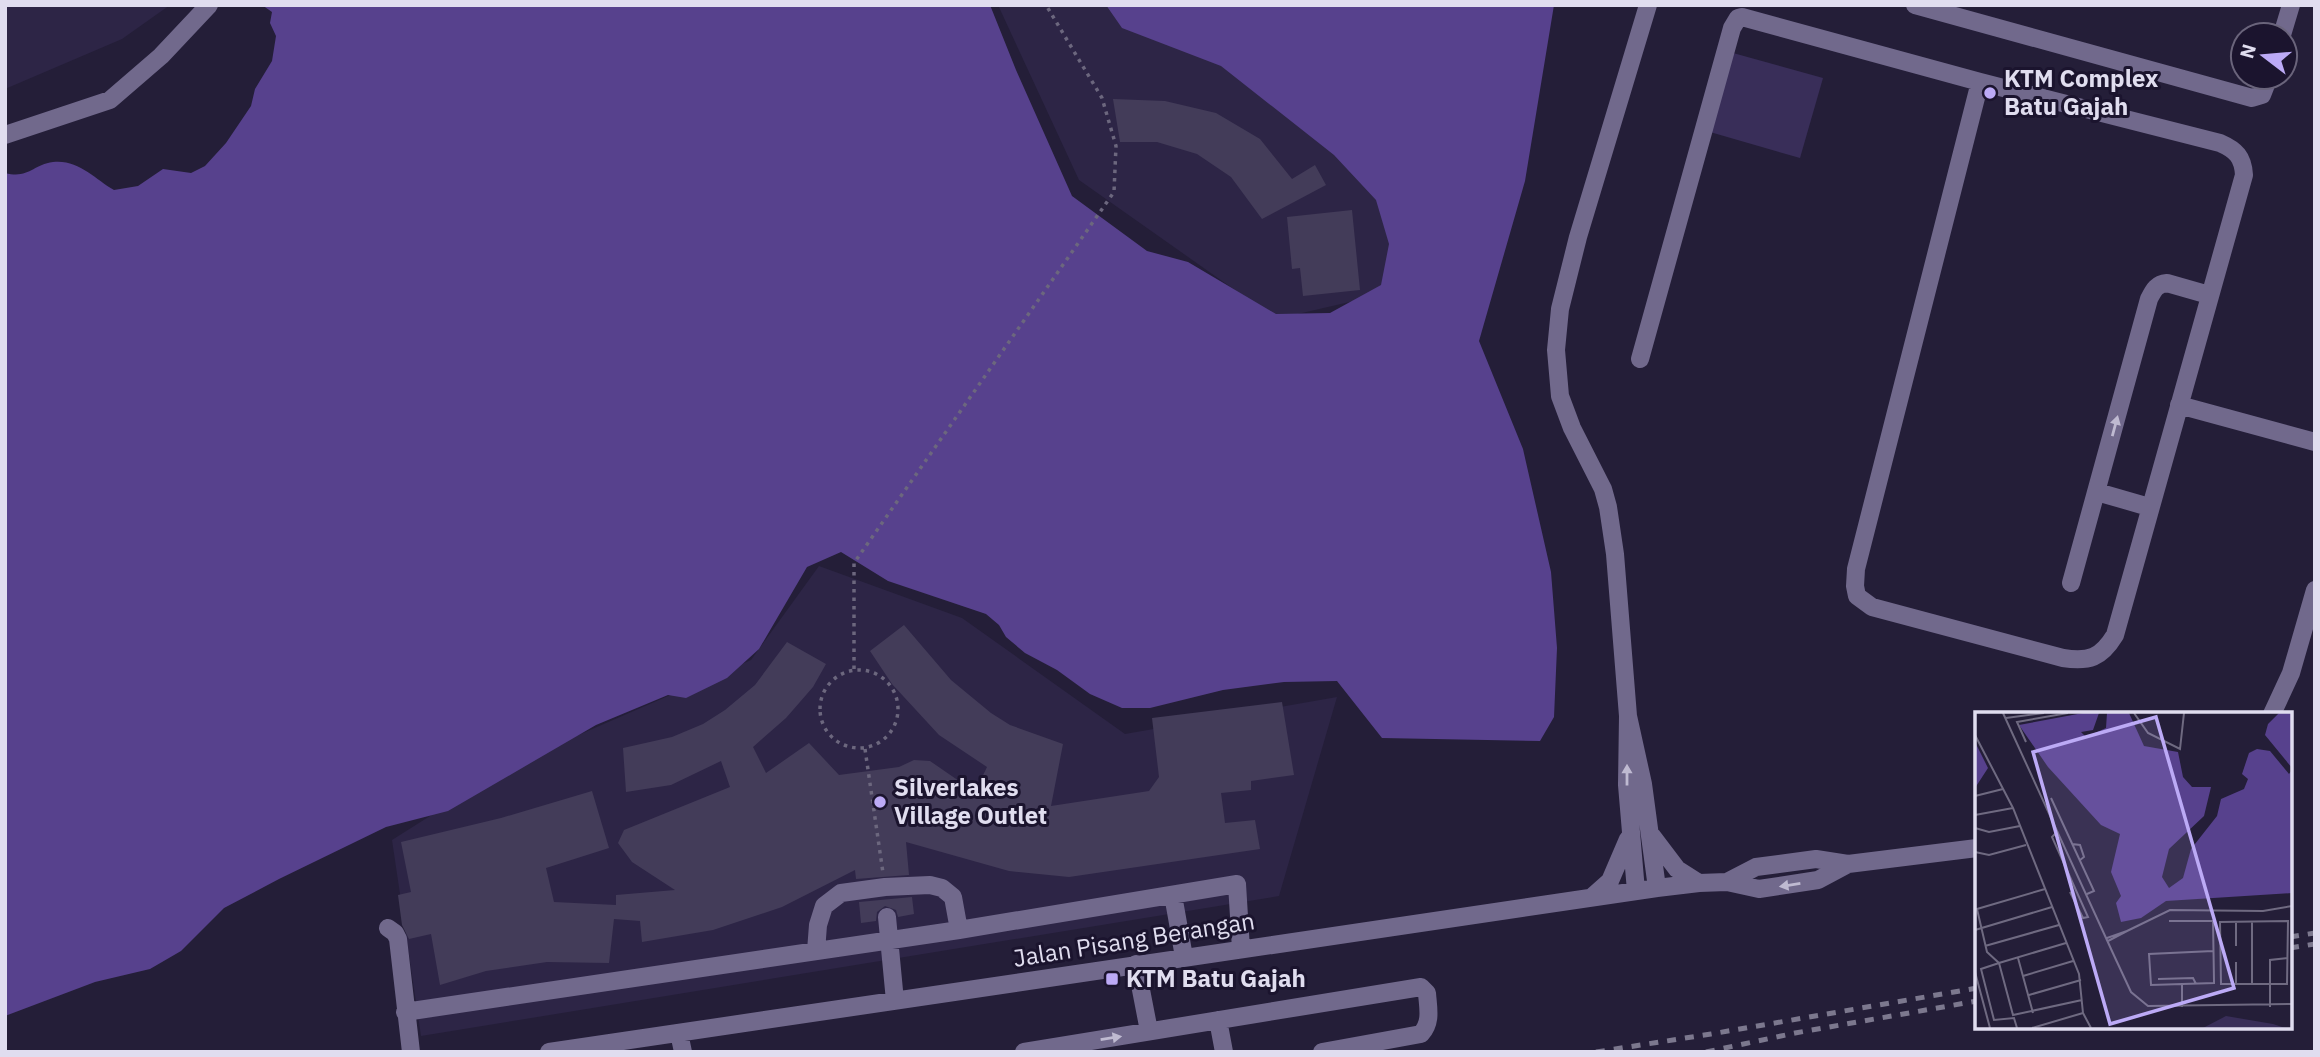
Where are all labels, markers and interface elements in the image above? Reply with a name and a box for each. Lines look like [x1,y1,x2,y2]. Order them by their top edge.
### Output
north arrow [2229,21,2299,91]
text: N [2234,41,2261,61]
place label: KTM Complex Batu Gajah [2004,62,2159,122]
marker: KTM Complex Batu Gajah [1982,85,1998,101]
one-way arrow [2110,414,2121,436]
inset map [1975,712,2292,1029]
one-way arrow [1621,763,1633,785]
place label: Silverlakes Village Outlet [894,771,1047,831]
marker: Silverlakes Village Outlet [872,794,888,810]
one-way arrow [1778,879,1800,890]
street label: Jalan Pisang Berangan [1011,904,1257,974]
place label: KTM Batu Gajah [1126,962,1306,994]
marker: KTM Batu Gajah [1104,971,1120,987]
one-way arrow [1100,1032,1122,1043]

